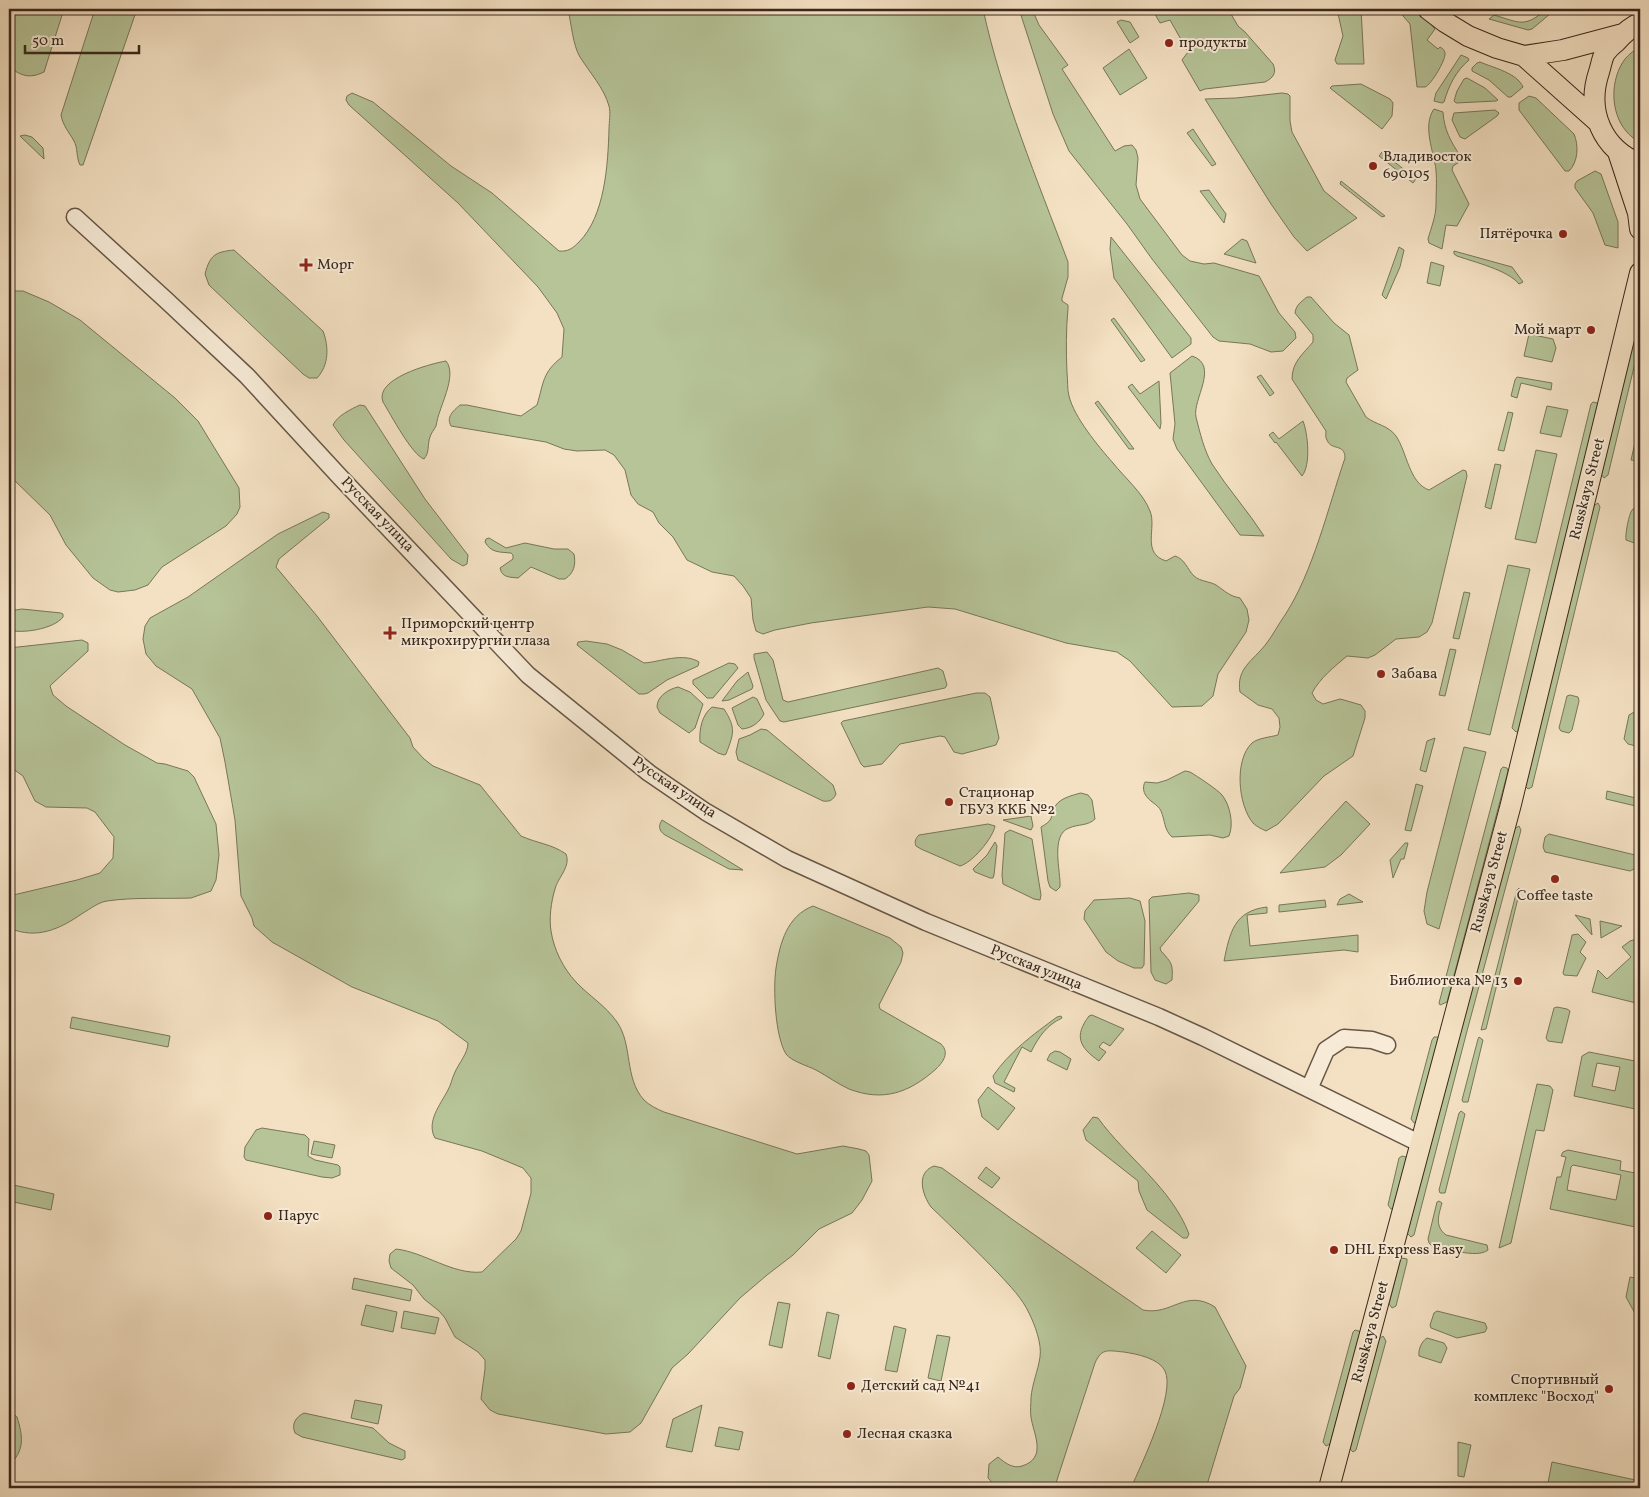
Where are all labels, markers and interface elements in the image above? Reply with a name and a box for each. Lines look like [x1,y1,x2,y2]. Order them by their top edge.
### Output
scale bar [25,22,139,54]
text: 50 m [32,31,64,52]
place label: продукты [1179,33,1247,54]
marker: продукты [1163,37,1175,49]
place label: Владивосток 690105 [1383,147,1472,185]
marker: Владивосток 690105 [1367,160,1379,172]
place label: Пятёрочка [1479,224,1553,245]
marker: Пятёрочка [1557,228,1569,240]
place label: Морг [317,255,354,276]
marker: Морг [299,258,313,272]
place label: Мой март [1514,320,1581,341]
marker: Мой март [1585,324,1597,336]
street label: Russkaya Street [1565,436,1611,542]
street label: Русская улица [336,473,418,557]
place label: Приморский центр микрохирургии глаза [401,614,550,652]
marker: Приморский центр микрохирургии глаза [383,626,397,640]
place label: Забава [1391,664,1438,685]
marker: Забава [1375,668,1387,680]
street label: Русская улица [628,752,720,824]
place label: Стационар ГБУЗ ККБ №2 [959,783,1055,821]
marker: Стационар ГБУЗ ККБ №2 [943,796,955,808]
street label: Russkaya Street [1466,829,1514,935]
marker: Coffee taste [1549,873,1561,885]
place label: Coffee taste [1517,886,1593,907]
street label: Русская улица [987,940,1085,996]
place label: Библиотека № 13 [1389,971,1508,992]
marker: Библиотека № 13 [1512,975,1524,987]
place label: Парус [278,1206,320,1227]
marker: Парус [262,1210,274,1222]
place label: DHL Express Easy [1344,1240,1463,1261]
marker: DHL Express Easy [1328,1244,1340,1256]
street label: Russkaya Street [1347,1279,1395,1385]
place label: Спортивный комплекс "Восход" [1474,1370,1599,1408]
place label: Детский сад №41 [861,1376,980,1397]
marker: Детский сад №41 [845,1380,857,1392]
marker: Спортивный комплекс "Восход" [1603,1383,1615,1395]
place label: Лесная сказка [857,1424,953,1445]
marker: Лесная сказка [841,1428,853,1440]

